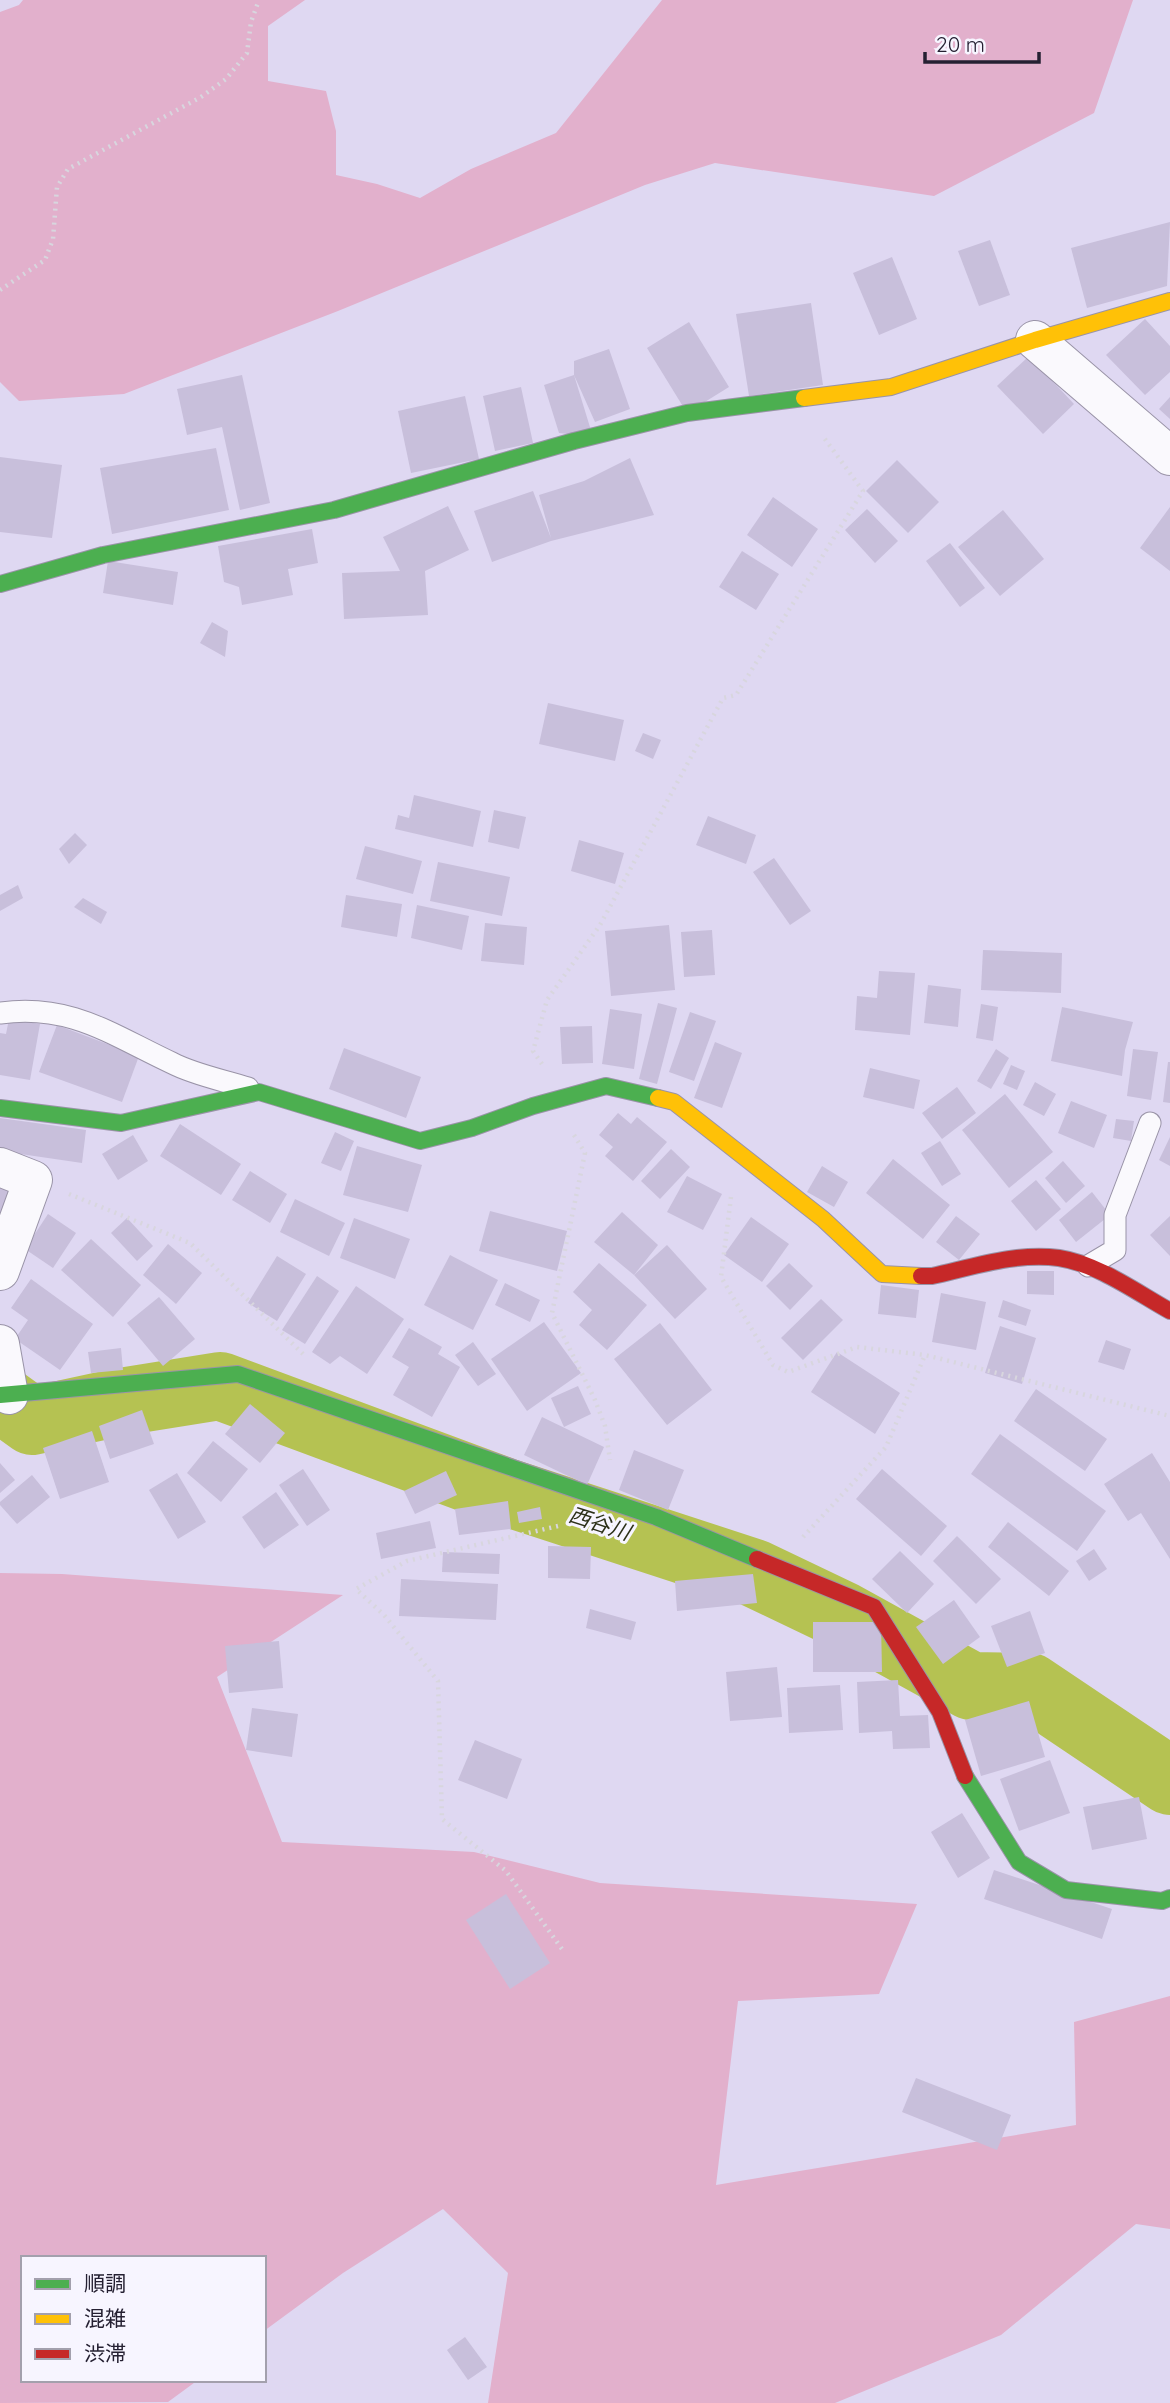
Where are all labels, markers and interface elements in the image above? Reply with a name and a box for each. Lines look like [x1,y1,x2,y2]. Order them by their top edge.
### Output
scale bar [925,21,1039,65]
text: 20 m [936,31,985,57]
water label: 西谷川 [566,1501,636,1546]
legend [21,2256,266,2382]
text: 順調 [84,2270,126,2296]
text: 混雑 [84,2305,126,2331]
text: 渋滞 [84,2340,126,2366]

